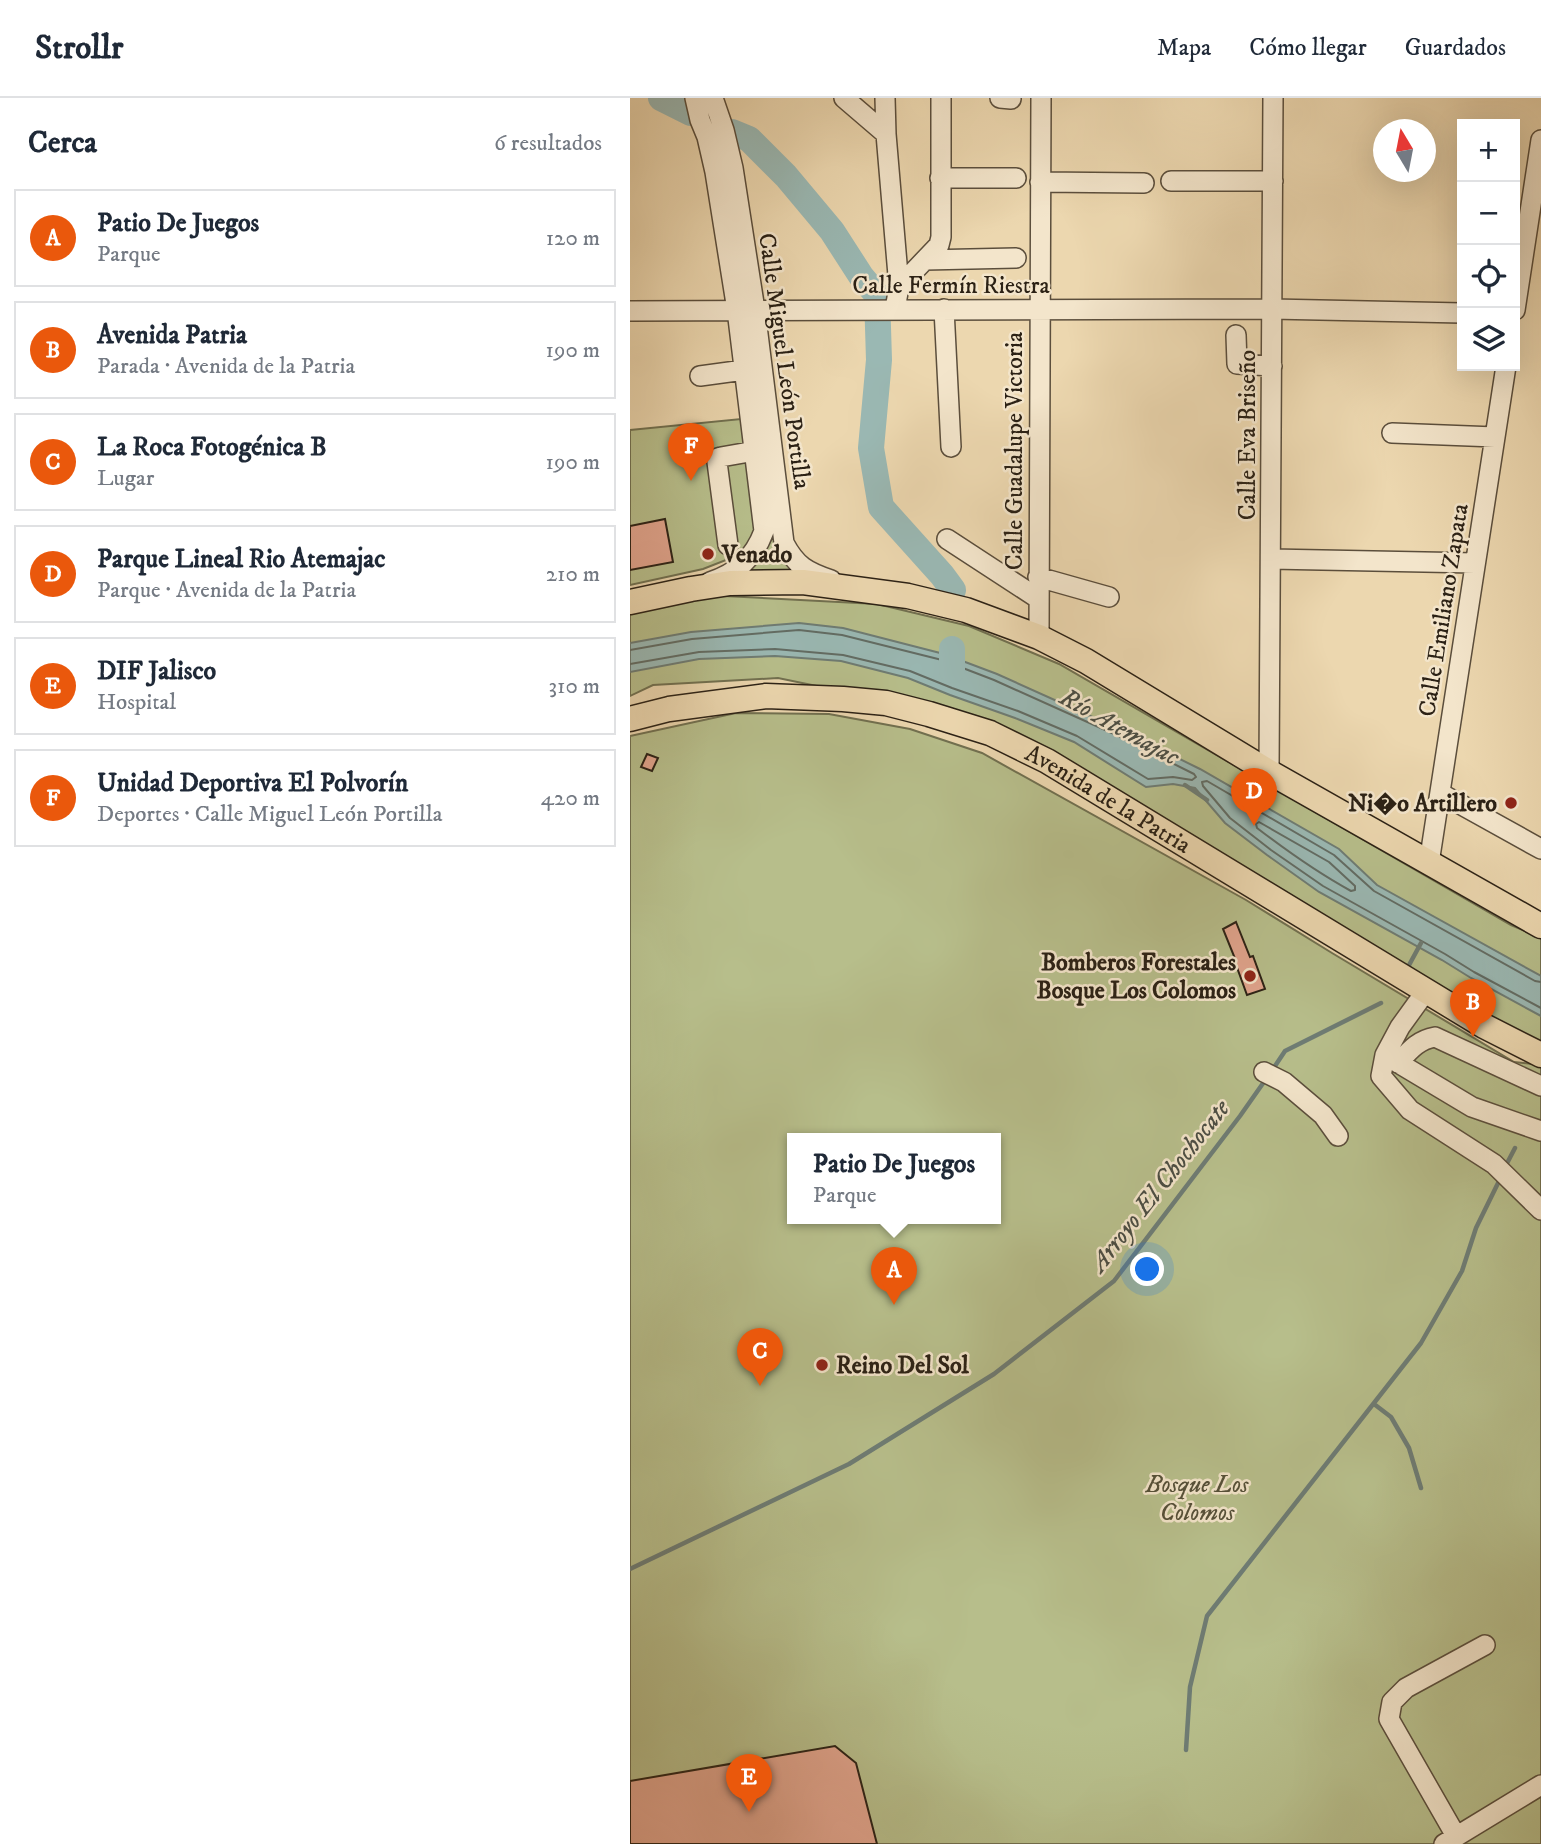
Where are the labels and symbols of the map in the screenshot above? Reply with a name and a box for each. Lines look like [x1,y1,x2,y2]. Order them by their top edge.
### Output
north arrow [1373,119,1436,182]
street label: Calle Miguel León Portilla [751,231,817,492]
street label: Calle Fermín Riestra [852,271,1050,301]
street label: Calle Guadalupe Victoria [1000,331,1030,570]
street label: Calle Eva Briseño [1233,350,1263,520]
pin: F [668,423,714,481]
street label: Calle Emiliano Zapata [1412,501,1476,719]
place label: Venado [721,540,793,570]
marker: Venado [700,546,716,562]
water label: Río Atemajac [1053,680,1186,774]
street label: Avenida de la Patria [1020,739,1197,861]
pin: D [1231,768,1277,826]
place label: Ni�o Artillero [1348,789,1497,819]
marker: Ni�o Artillero [1503,795,1519,811]
place label: Bomberos Forestales Bosque Los Colomos [1036,948,1236,1006]
marker: Bomberos Forestales Bosque Los Colomos [1242,968,1258,984]
pin: B [1450,979,1496,1037]
water label: Arroyo El Chochocate [1081,1092,1238,1281]
pin: A [871,1247,917,1305]
your location [1130,1252,1164,1286]
pin: C [737,1328,783,1386]
place label: Reino Del Sol [836,1351,970,1381]
marker: Reino Del Sol [814,1357,830,1373]
park label: Bosque Los Colomos [1145,1470,1249,1528]
pin: E [726,1754,772,1812]

